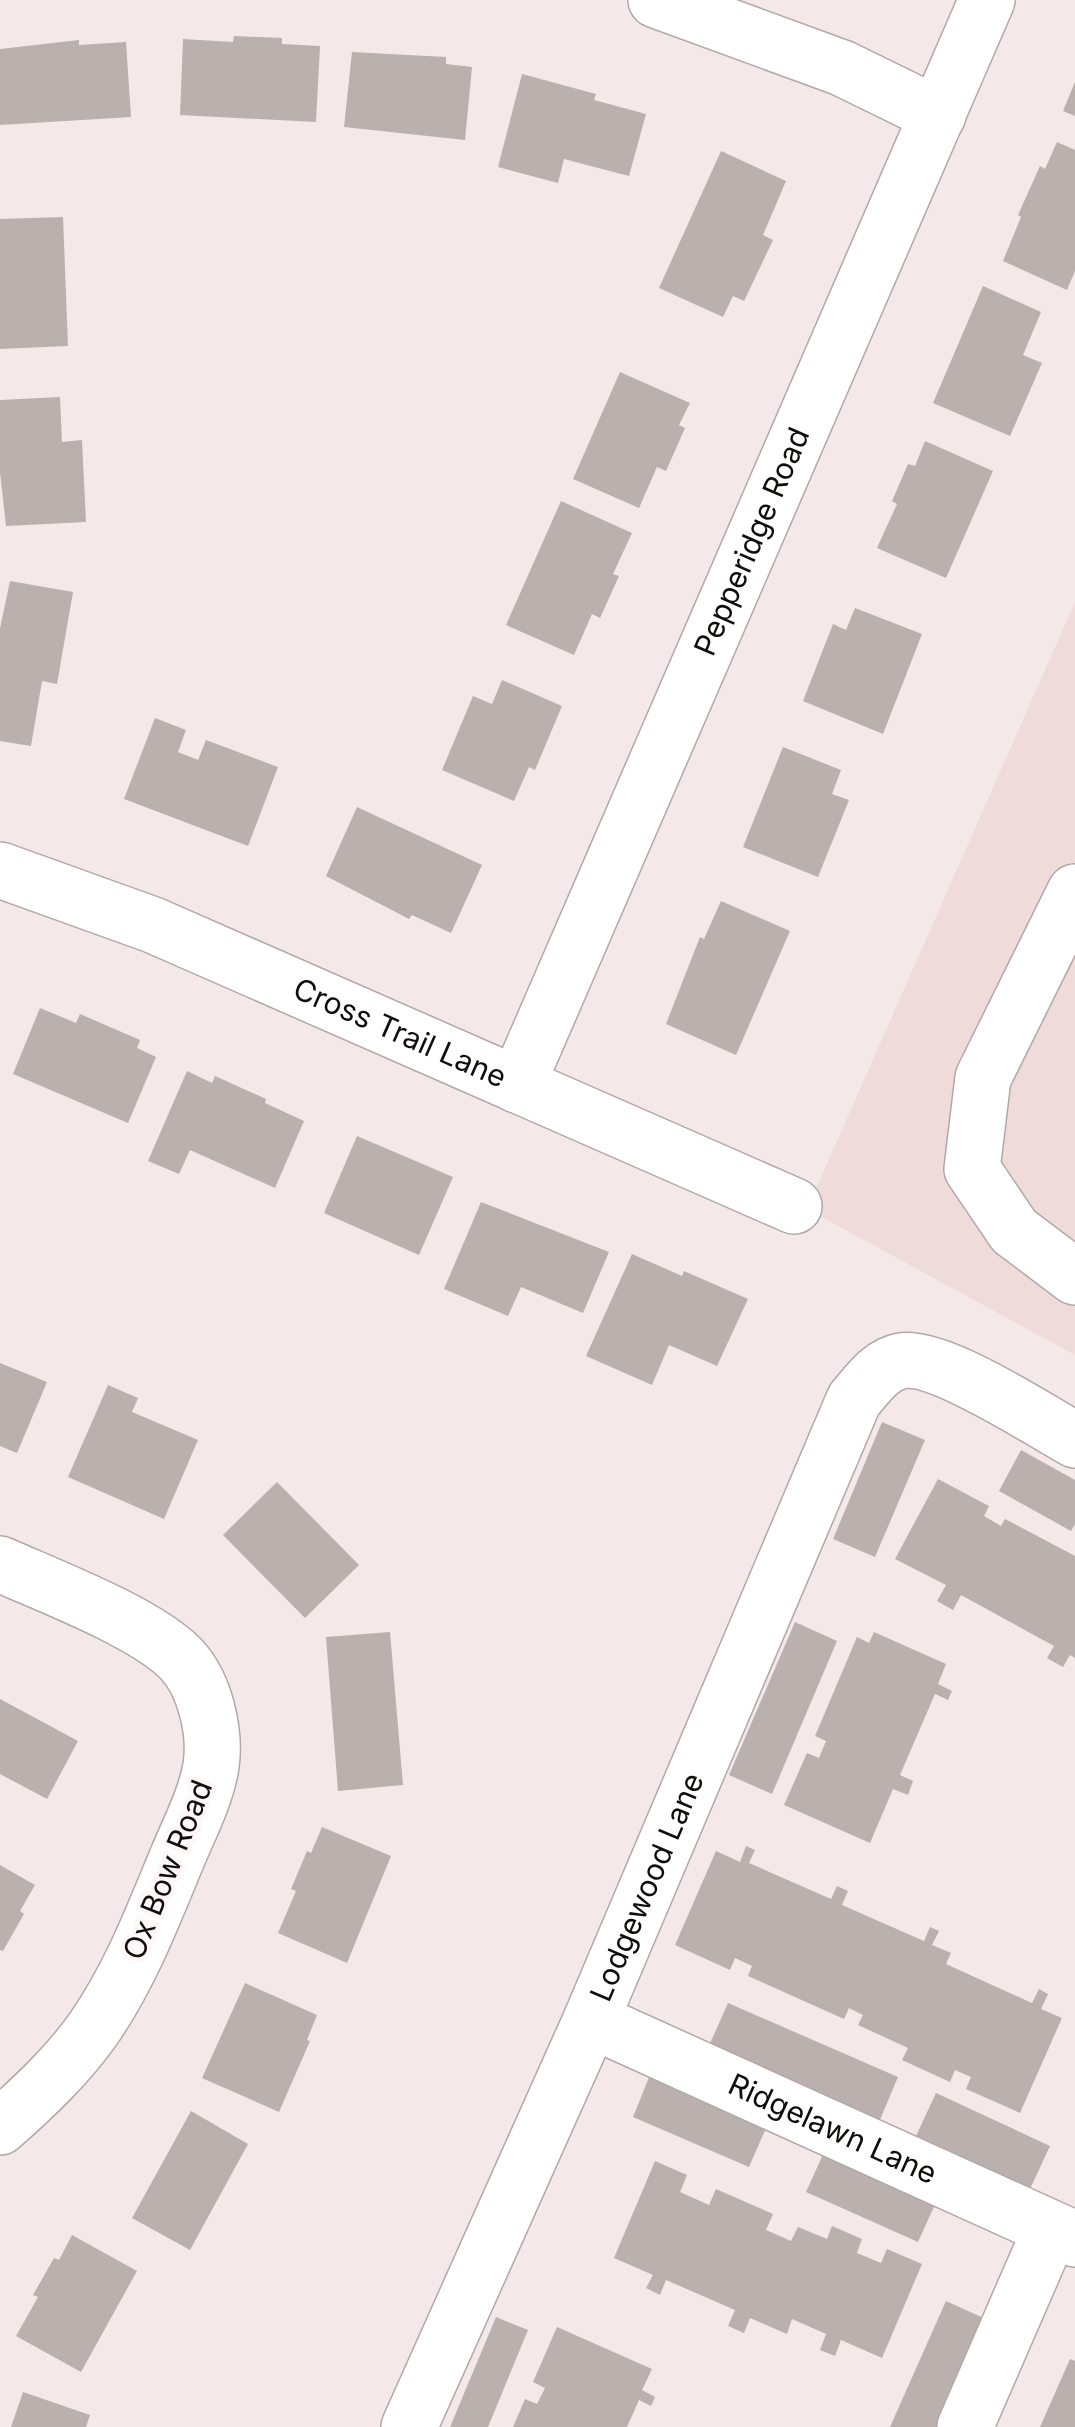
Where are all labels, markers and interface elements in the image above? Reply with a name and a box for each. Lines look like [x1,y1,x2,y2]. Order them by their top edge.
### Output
street label: Pepperidge Road [686,422,817,661]
street label: Cross Trail Lane [288,970,512,1095]
street label: Lodgewood Lane [582,1767,711,2007]
street label: Ox Bow Road [115,1775,219,1965]
street label: Ridgelawn Lane [723,2066,943,2191]

